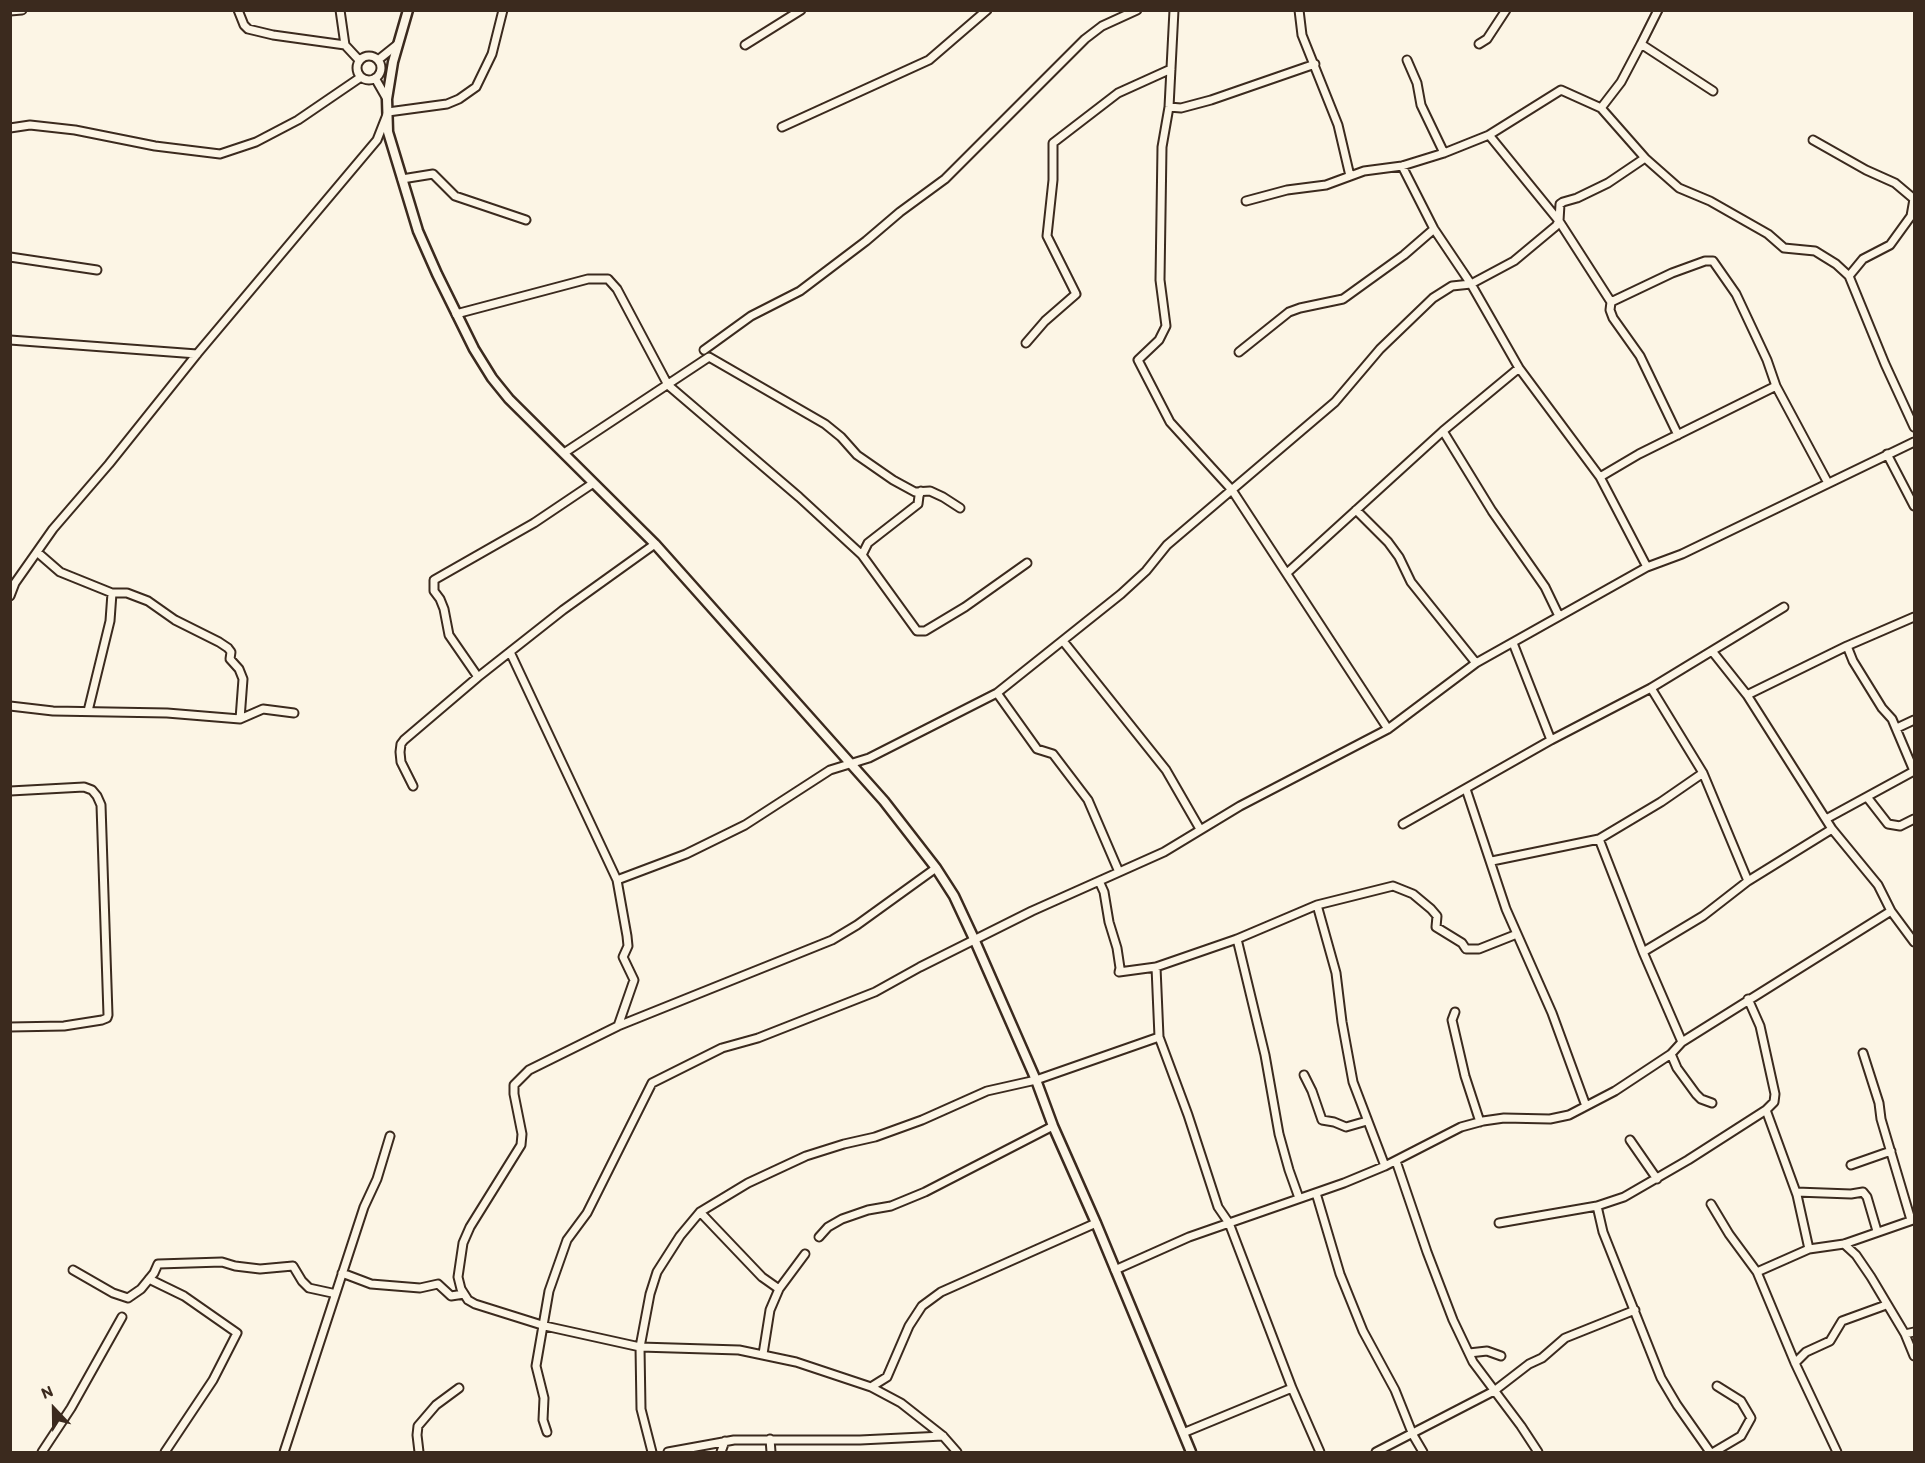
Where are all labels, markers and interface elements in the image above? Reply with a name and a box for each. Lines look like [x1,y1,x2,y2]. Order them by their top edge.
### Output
north arrow [24,1379,84,1439]
text: N [38,1381,56,1403]

